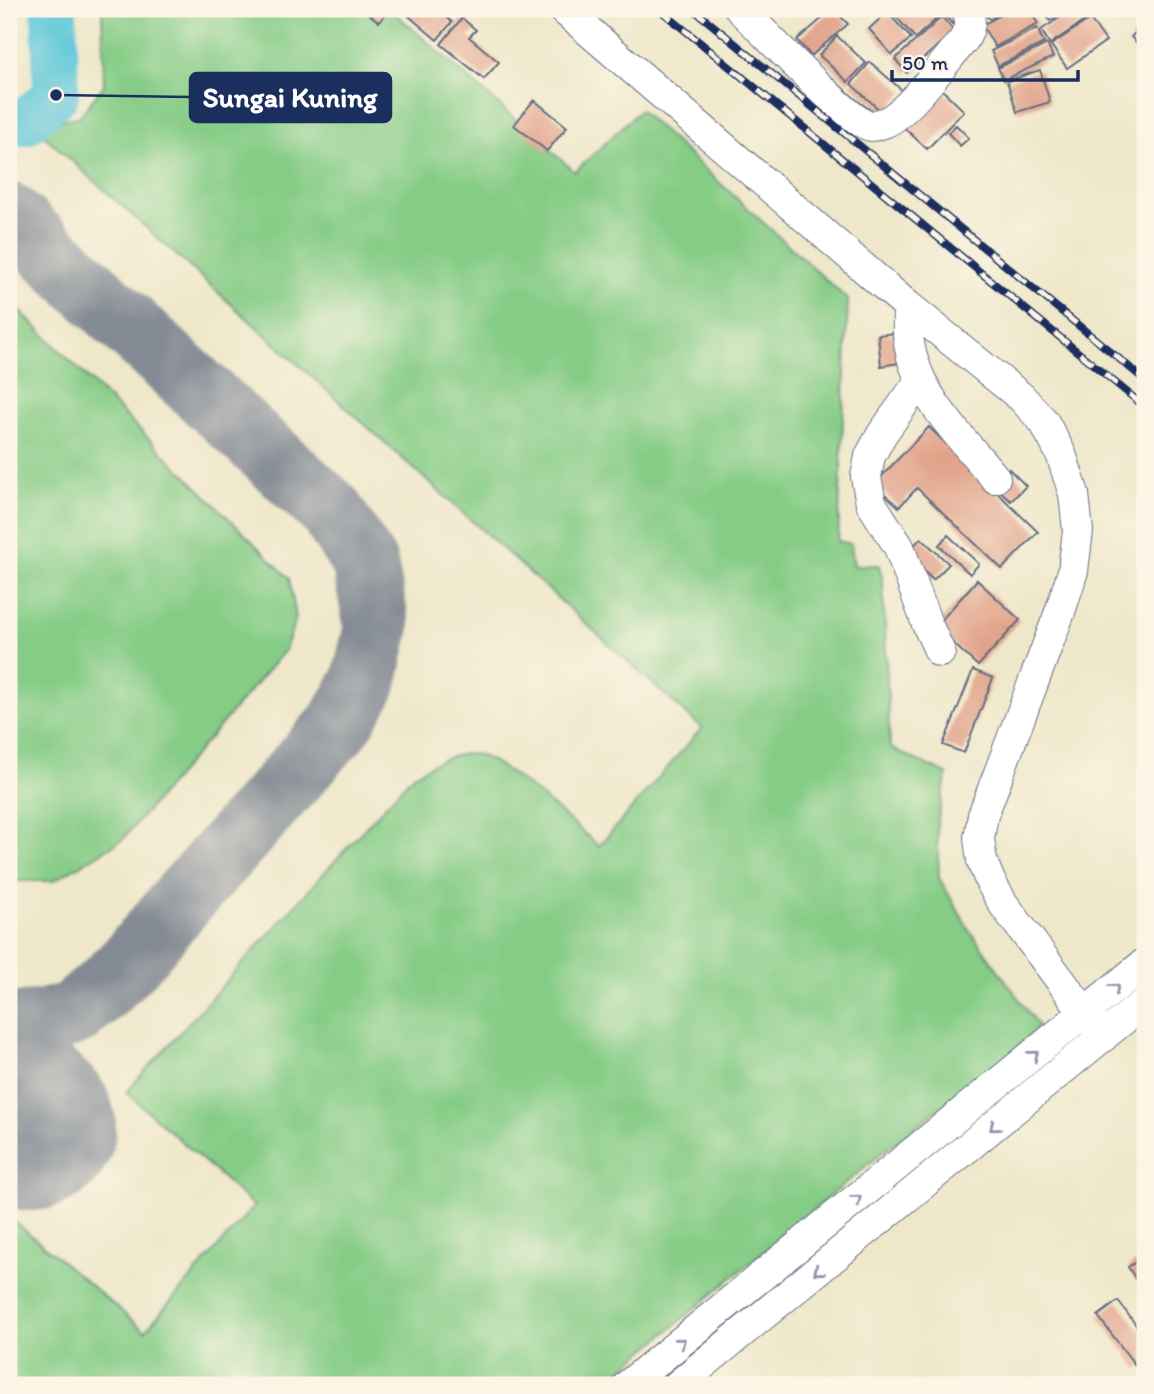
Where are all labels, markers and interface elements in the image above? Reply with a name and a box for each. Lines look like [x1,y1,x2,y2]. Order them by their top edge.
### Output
scale bar [892,38,1077,82]
text: 50 m [902,50,949,75]
callout: Sungai Kuning [190,73,391,122]
text: Sungai Kuning [203,80,378,114]
one-way arrow [1107,984,1120,996]
one-way arrow [1026,1051,1038,1064]
one-way arrow [989,1119,1002,1131]
one-way arrow [849,1195,862,1207]
one-way arrow [813,1263,826,1275]
one-way arrow [673,1338,685,1351]

